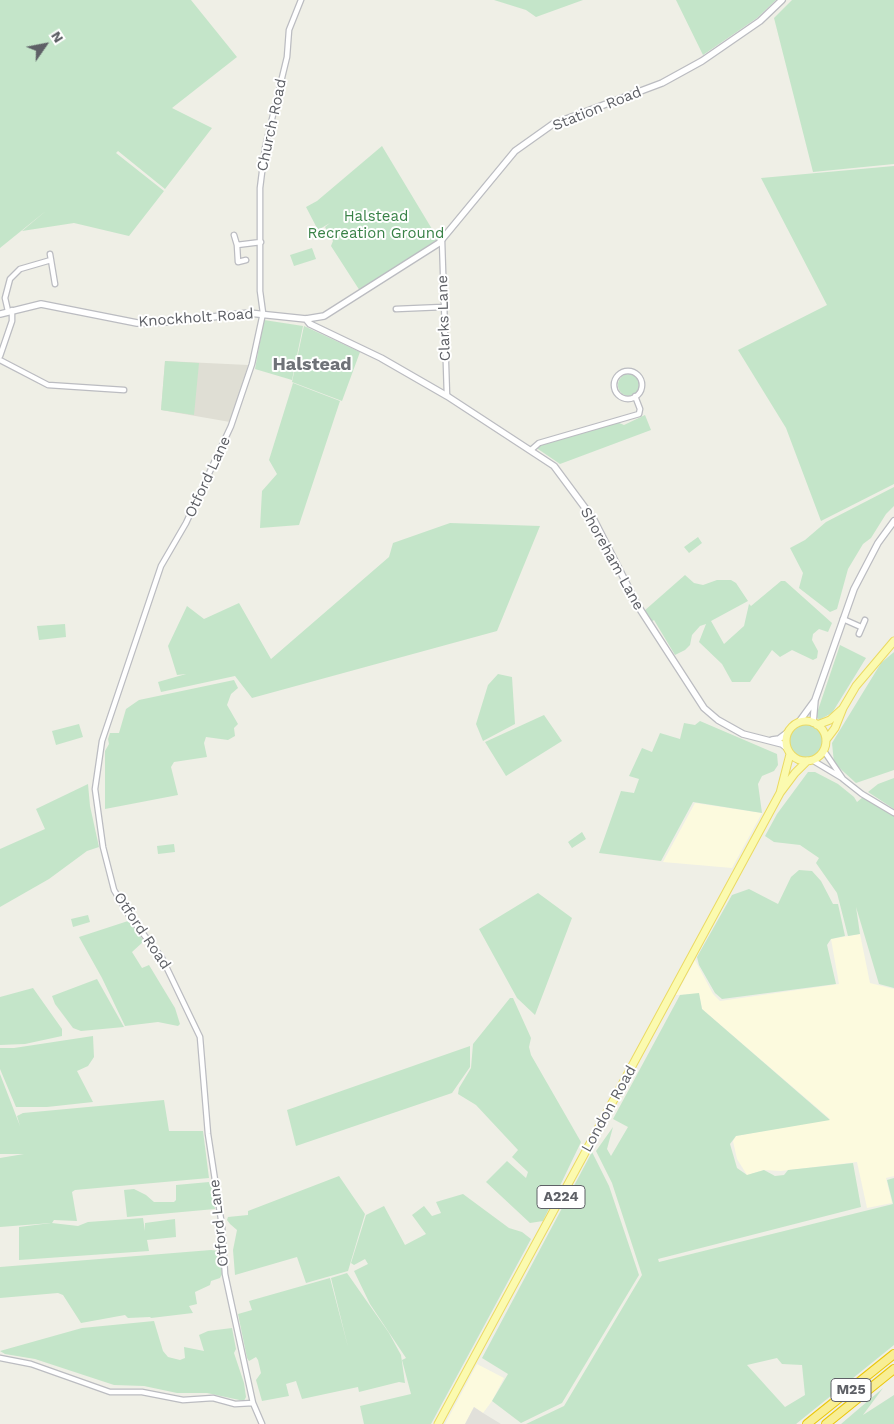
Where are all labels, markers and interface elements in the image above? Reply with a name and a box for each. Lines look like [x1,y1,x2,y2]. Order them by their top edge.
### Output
north arrow [20,20,70,70]
text: N [48,28,67,46]
street label: Church Road [253,77,291,173]
street label: Station Road [550,83,644,135]
park label: Halstead Recreation Ground [308,208,444,243]
street label: Clarks Lane [434,275,454,361]
street label: Knockholt Road [138,305,254,331]
district label: Halstead [272,354,352,376]
street label: Otford Lane [181,433,235,521]
street label: Shoreham Lane [576,504,648,614]
street label: Otford Road [110,889,174,973]
street label: London Road [578,1062,640,1156]
street label: Otford Lane [205,1178,233,1268]
road number: A224 [537,1186,585,1208]
road number: M25 [831,1378,871,1402]

